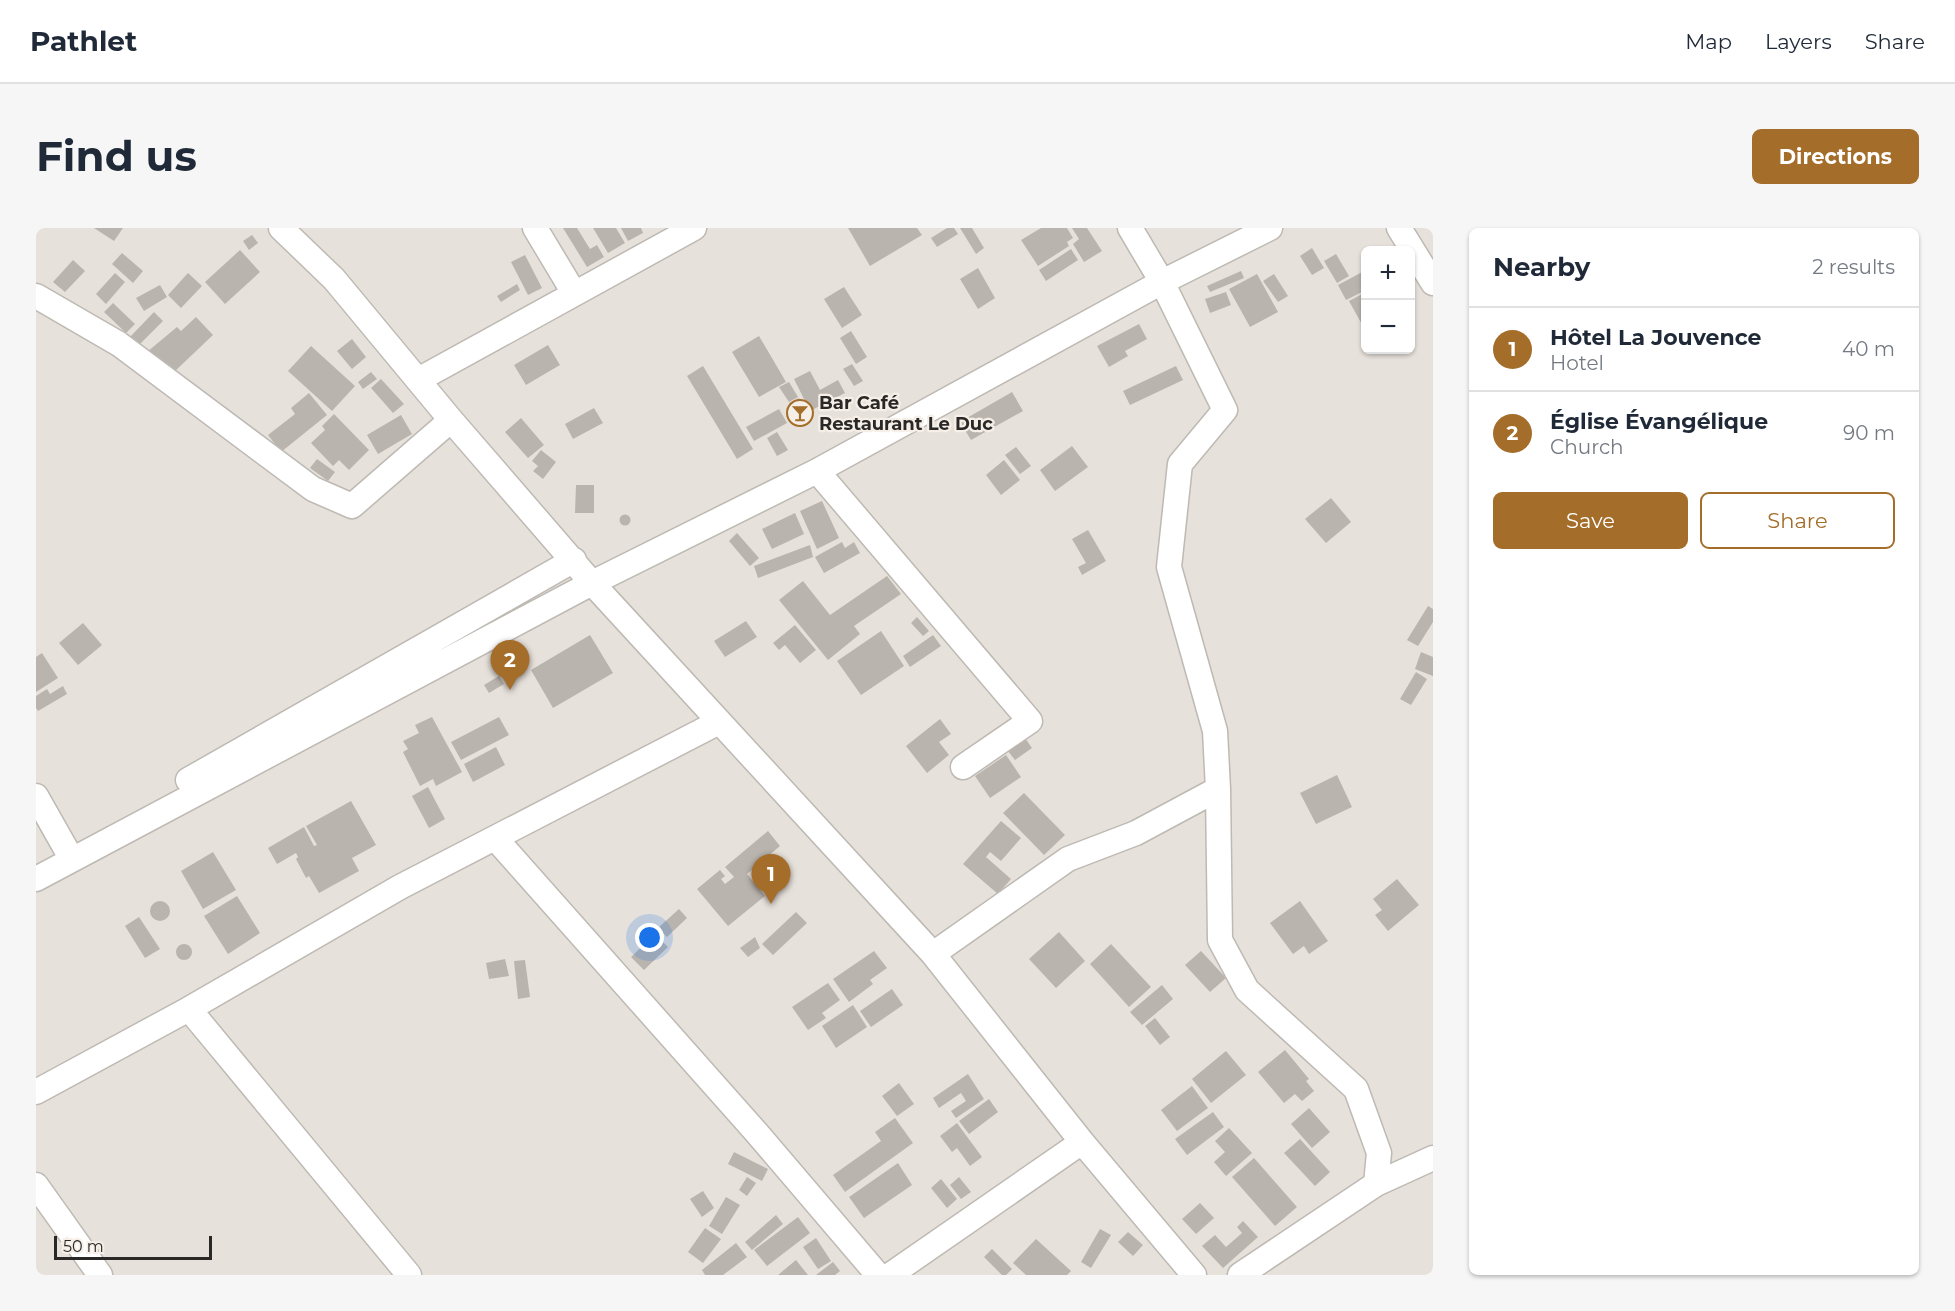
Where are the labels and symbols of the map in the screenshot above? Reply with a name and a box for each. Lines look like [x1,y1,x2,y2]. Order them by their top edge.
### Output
place label: Bar Café Restaurant Le Duc [819,392,993,435]
bar icon: Bar Café Restaurant Le Duc [785,398,815,428]
pin: 2 [490,640,530,690]
pin: 1 [752,854,790,904]
your location [635,923,664,952]
scale bar [54,1233,212,1260]

